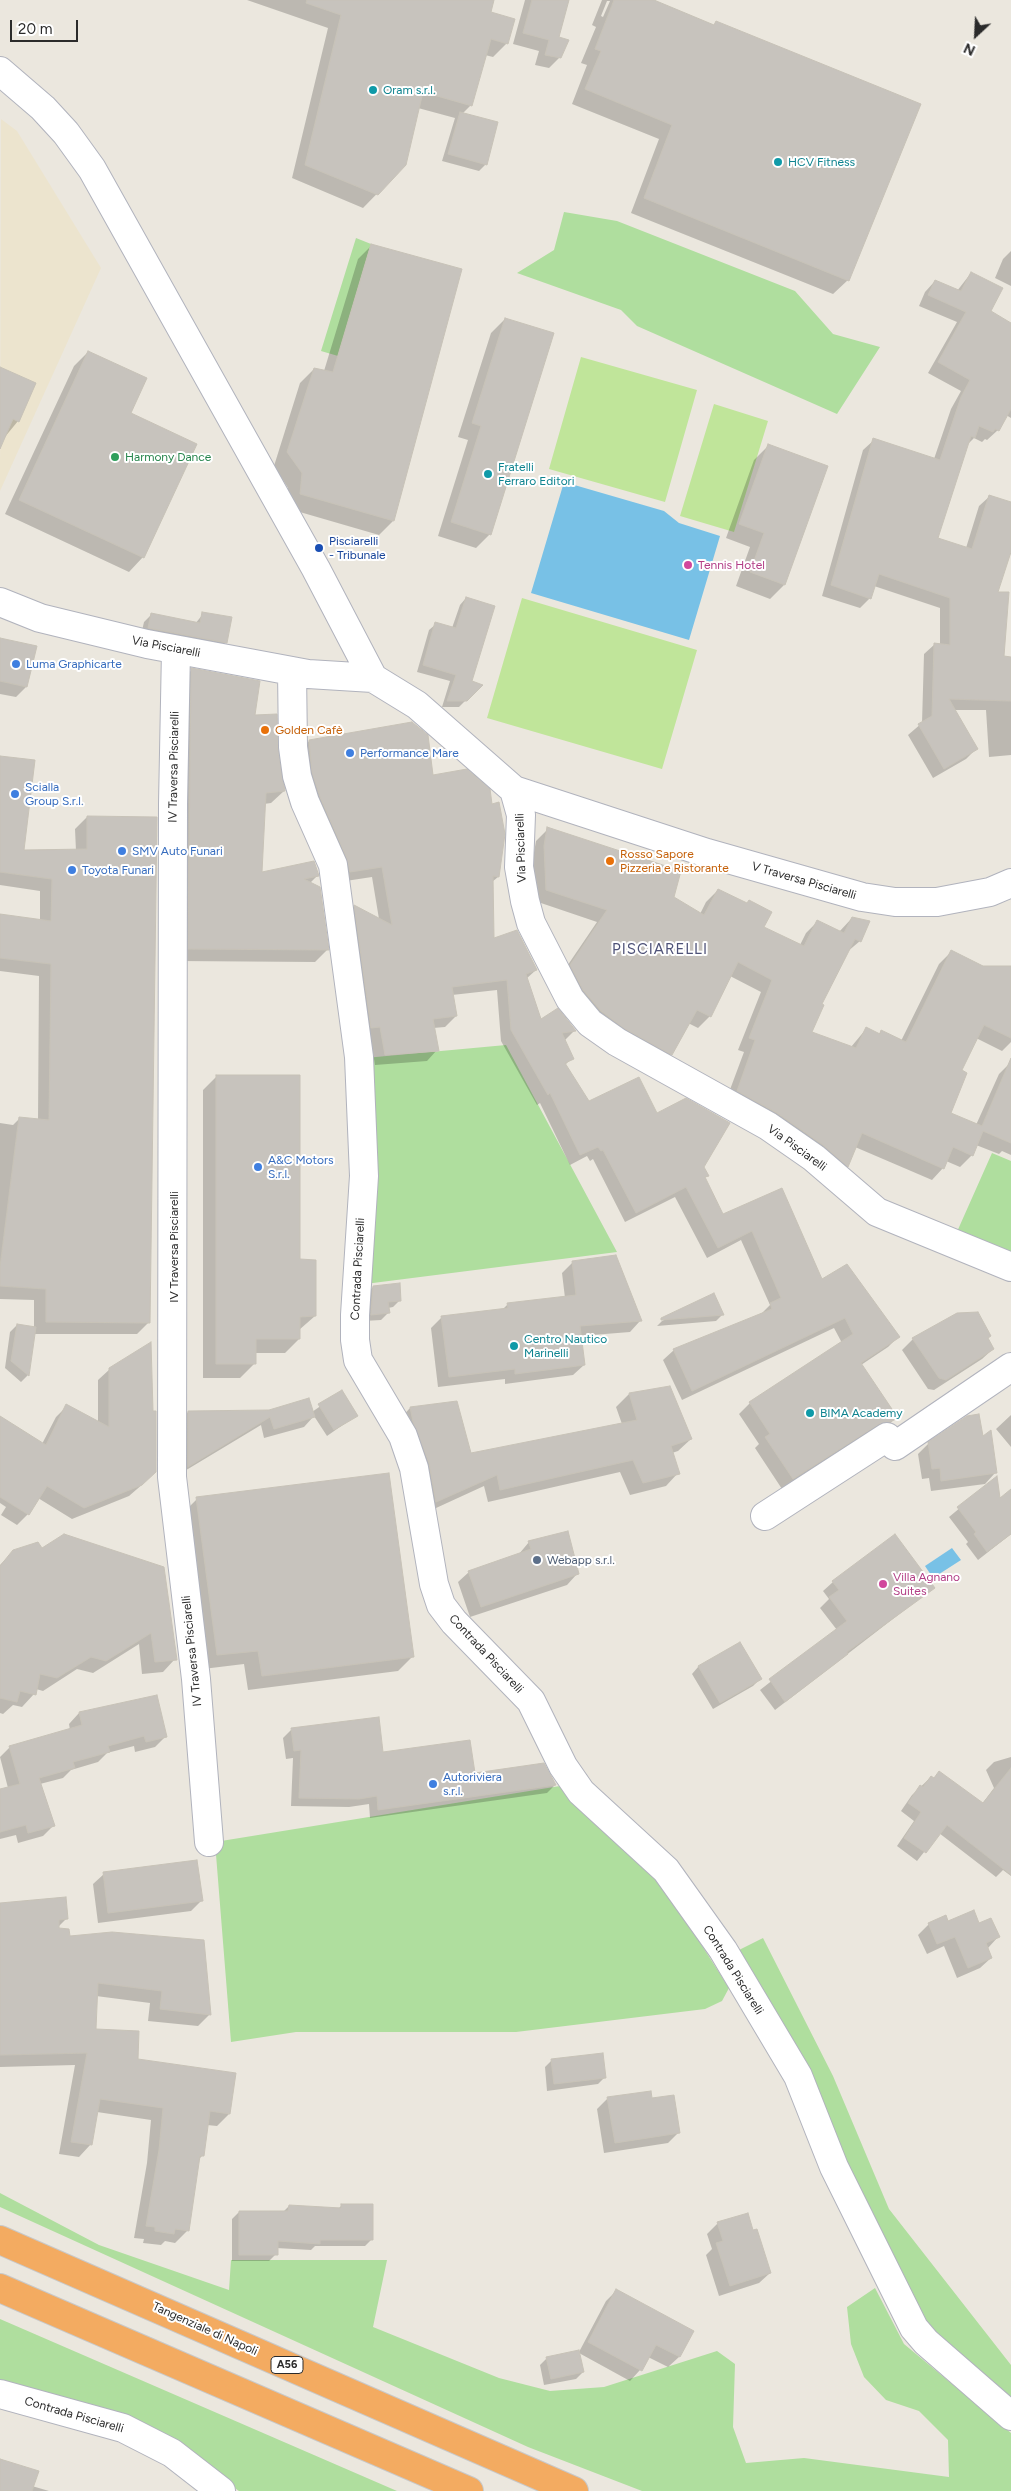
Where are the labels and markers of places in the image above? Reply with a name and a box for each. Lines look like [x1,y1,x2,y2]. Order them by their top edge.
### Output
place label: Oram s.r.l. [383,83,435,97]
marker: Oram s.r.l. [367,84,379,96]
place label: HCV Fitness [788,155,855,169]
marker: HCV Fitness [772,156,784,168]
place label: Harmony Dance [125,450,211,464]
marker: Harmony Dance [109,451,121,463]
place label: Fratelli Ferraro Editori [498,460,574,488]
marker: Fratelli Ferraro Editori [482,468,494,480]
place label: Pisciarelli - Tribunale [329,534,386,562]
marker: Pisciarelli - Tribunale [313,542,325,554]
place label: Tennis Hotel [698,558,765,572]
marker: Tennis Hotel [682,559,694,571]
place label: Luma Graphicarte [26,657,122,671]
marker: Luma Graphicarte [10,658,22,670]
place label: Golden Cafè [275,723,343,737]
marker: Golden Cafè [259,724,271,736]
place label: Performance Mare [360,746,459,760]
marker: Performance Mare [344,747,356,759]
place label: Scialla Group S.r.l. [25,780,83,808]
marker: Scialla Group S.r.l. [9,788,21,800]
place label: SMV Auto Funari [132,844,223,858]
marker: SMV Auto Funari [116,845,128,857]
place label: Rosso Sapore Pizzeria e Ristorante [620,847,729,875]
marker: Rosso Sapore Pizzeria e Ristorante [604,855,616,867]
place label: Toyota Funari [82,863,154,877]
marker: Toyota Funari [66,864,78,876]
place label: A&C Motors S.r.l. [268,1153,334,1181]
marker: A&C Motors S.r.l. [252,1161,264,1173]
place label: Centro Nautico Marinelli [524,1332,607,1360]
marker: Centro Nautico Marinelli [508,1340,520,1352]
place label: BIMA Academy [820,1406,902,1420]
marker: BIMA Academy [804,1407,816,1419]
place label: Webapp s.r.l. [547,1553,615,1567]
marker: Webapp s.r.l. [531,1554,543,1566]
place label: Villa Agnano Suites [893,1570,960,1598]
marker: Villa Agnano Suites [877,1578,889,1590]
place label: Autoriviera s.r.l. [443,1770,502,1798]
marker: Autoriviera s.r.l. [427,1778,439,1790]

